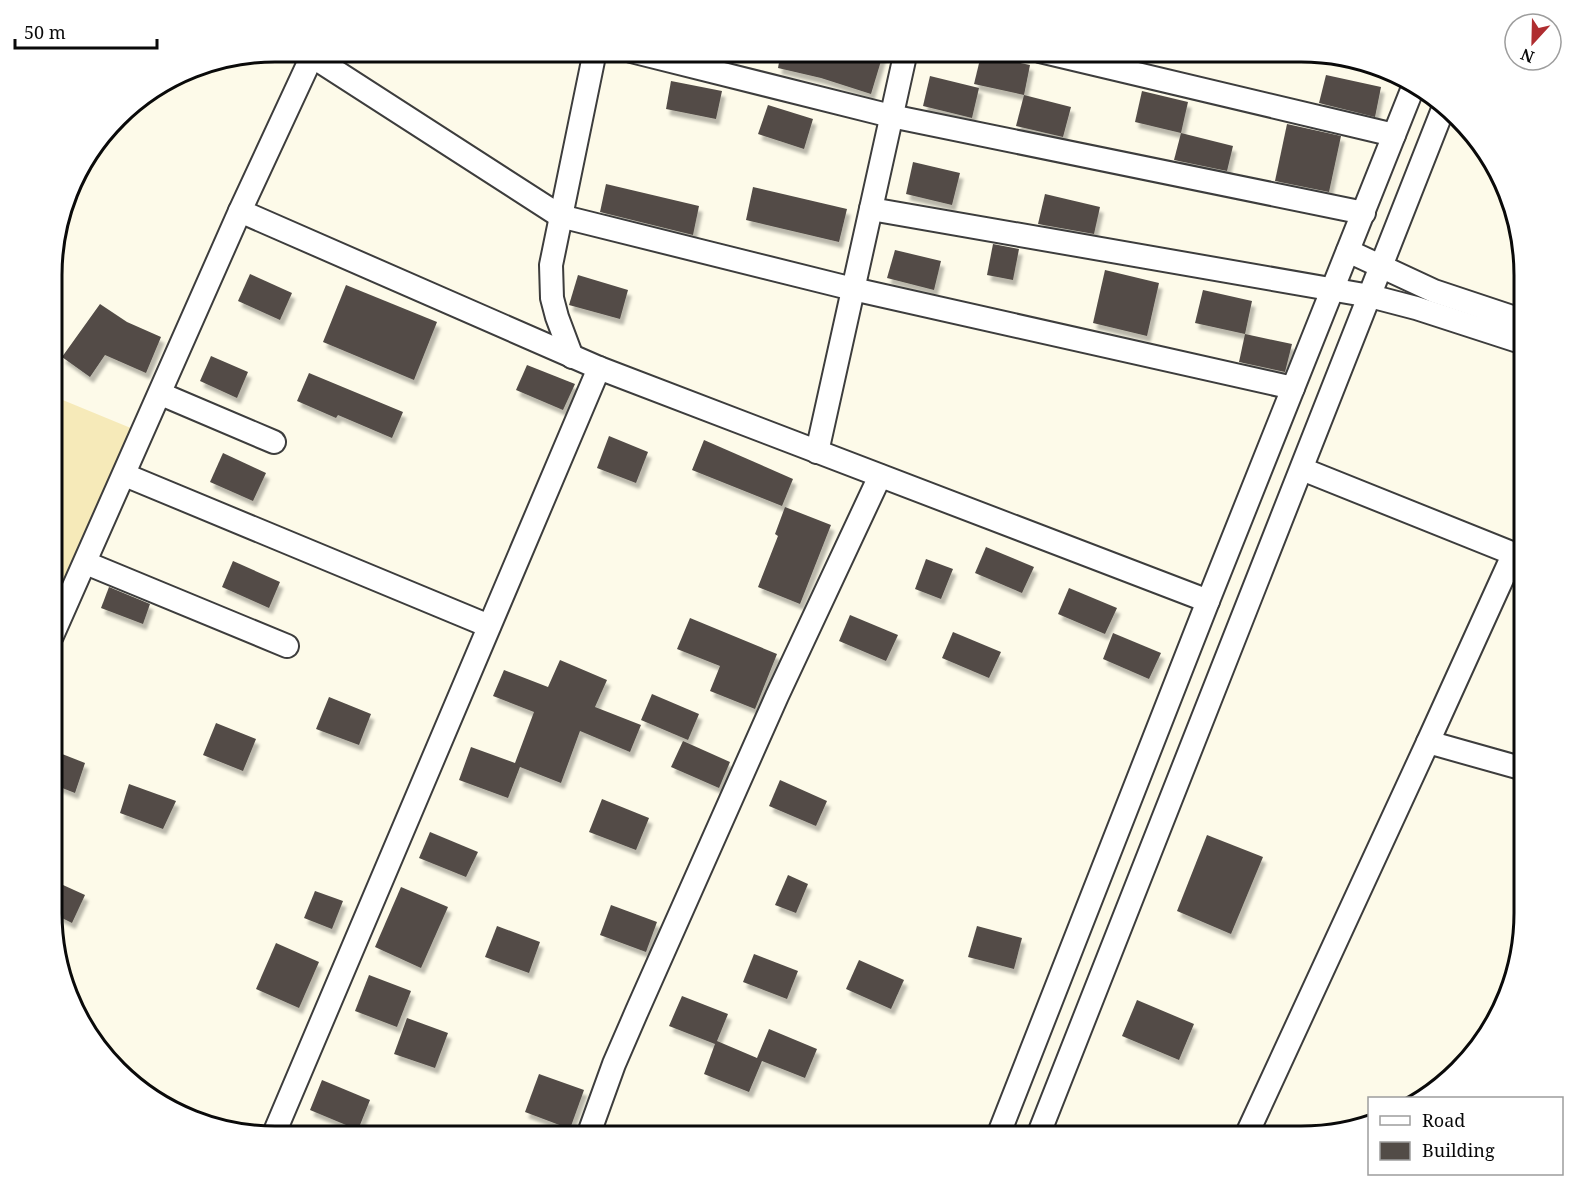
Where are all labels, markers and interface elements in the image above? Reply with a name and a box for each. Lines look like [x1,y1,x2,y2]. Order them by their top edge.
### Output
scale bar [15,12,158,50]
north arrow [1503,12,1563,72]
text: 50 m [24,20,66,44]
text: N [1517,43,1537,68]
legend [1368,1097,1563,1175]
text: Road [1422,1108,1465,1132]
text: Building [1422,1138,1495,1162]

